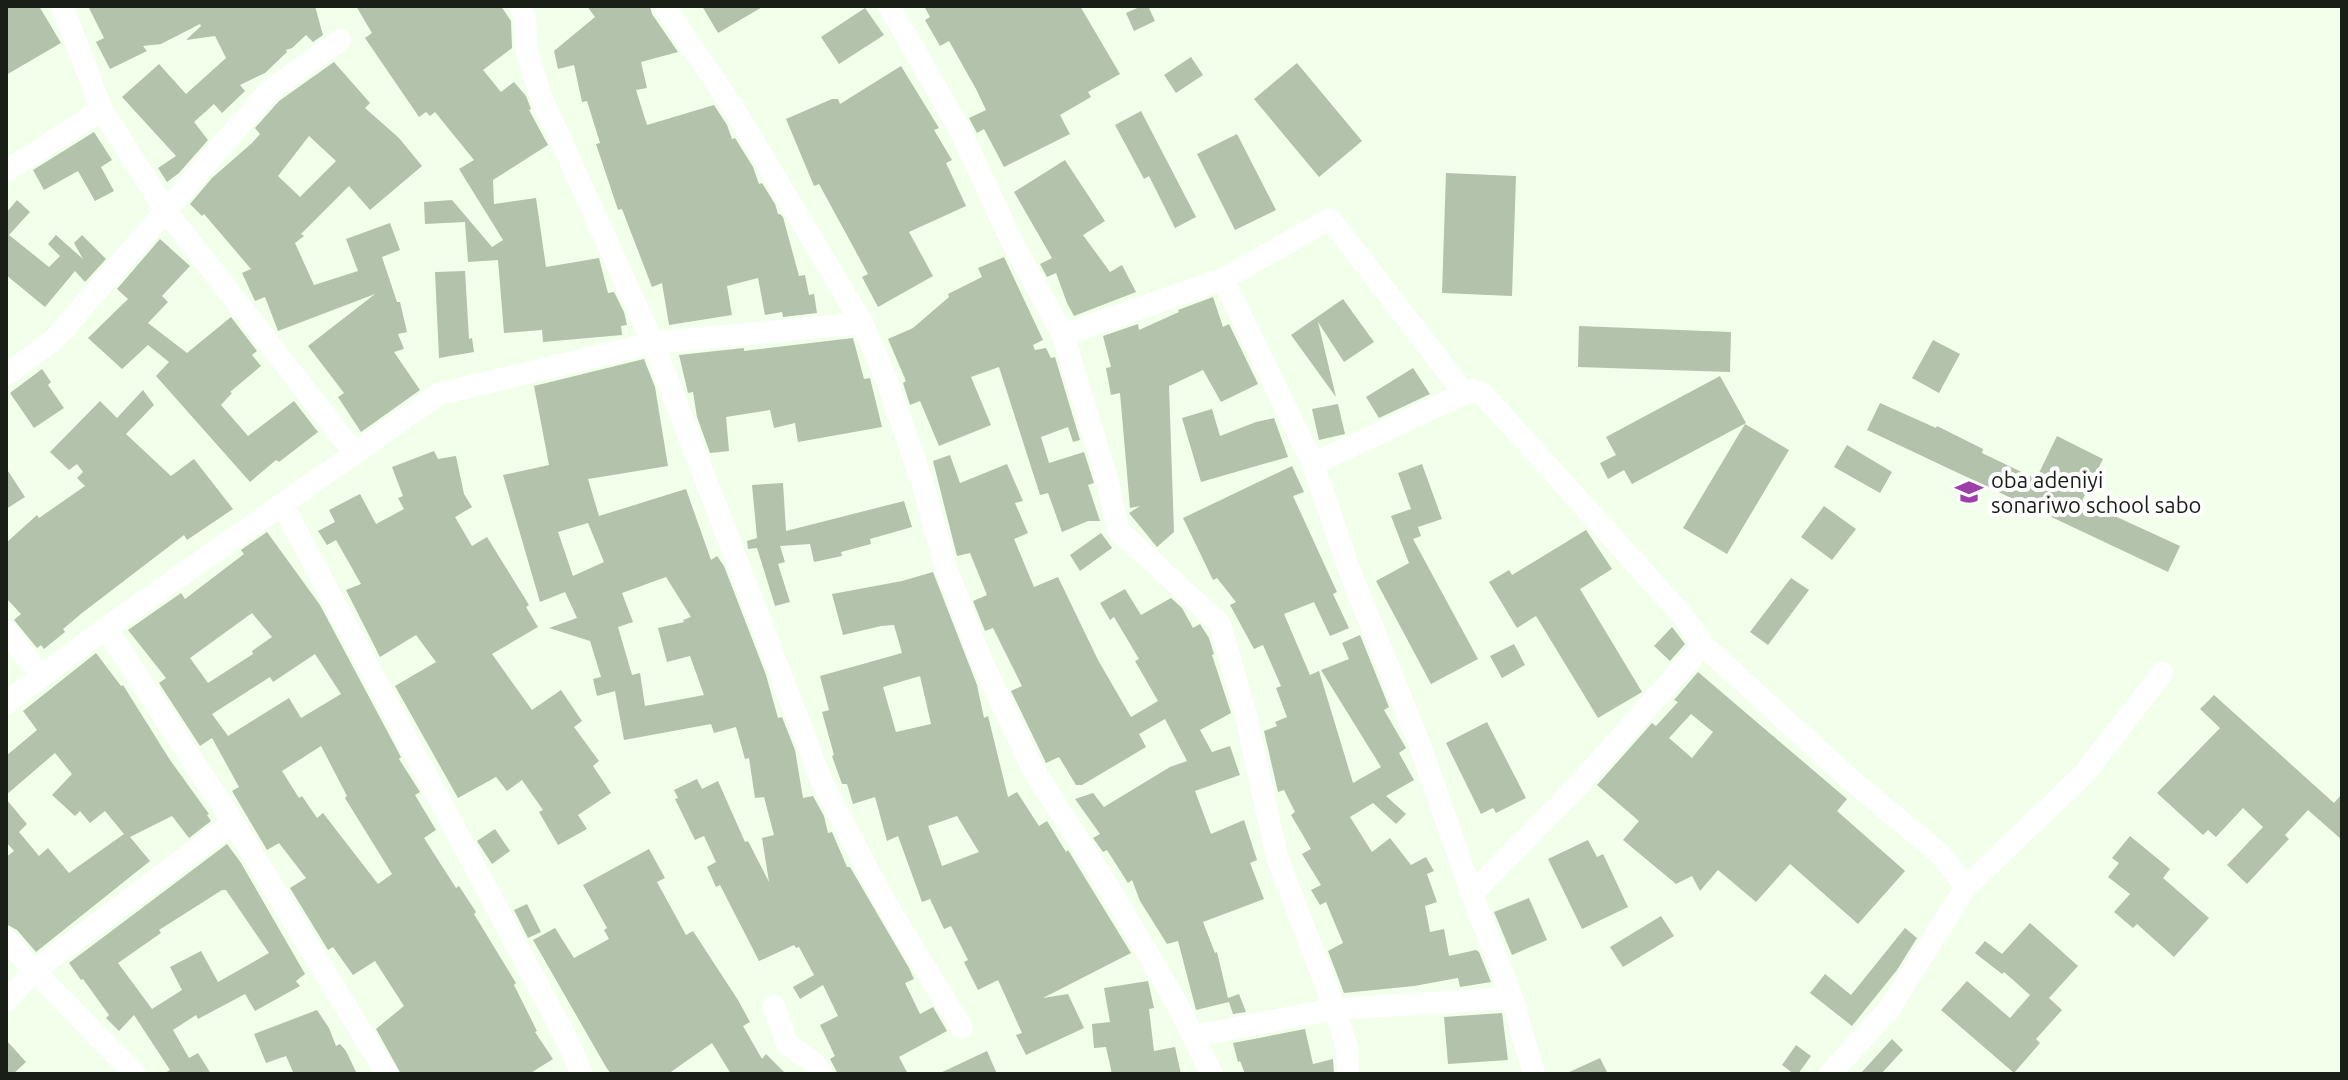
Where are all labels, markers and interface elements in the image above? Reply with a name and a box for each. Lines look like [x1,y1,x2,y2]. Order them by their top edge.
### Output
place label: oba adeniyi sonariwo school sabo [1991,467,2201,517]
school or university icon: oba adeniyi sonariwo school sabo [1954,477,1984,507]

